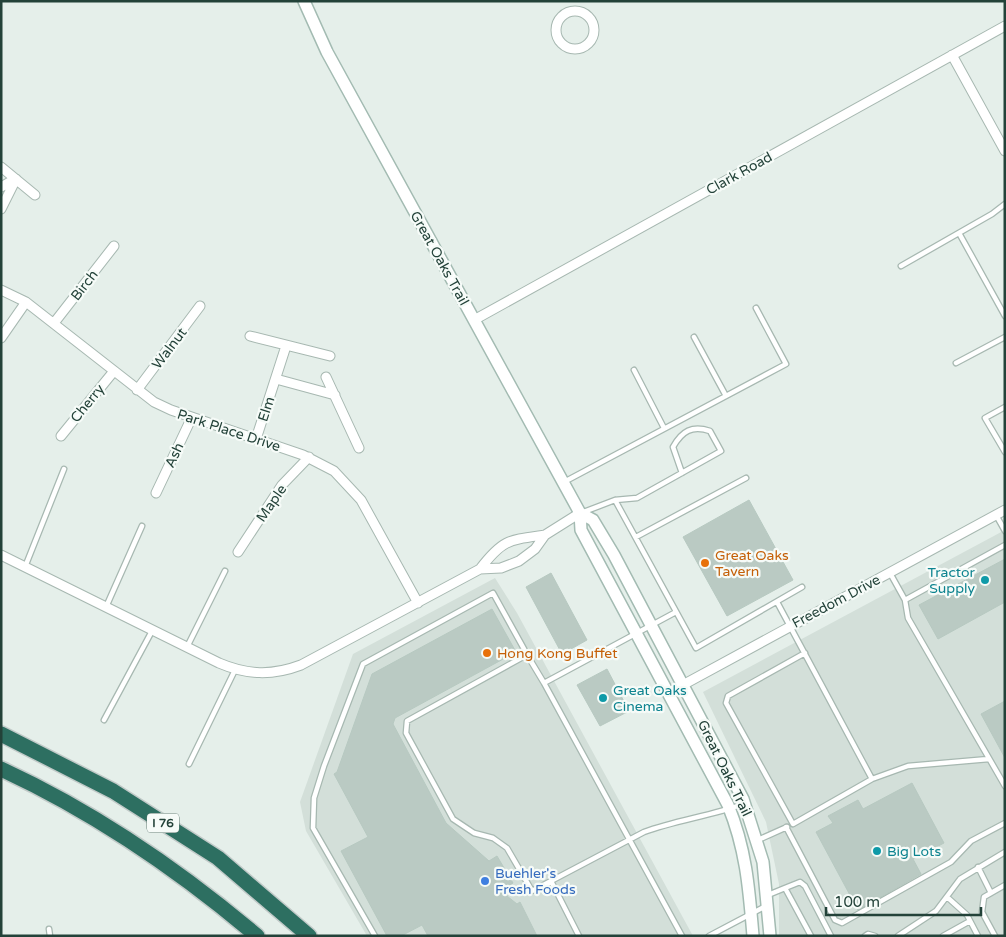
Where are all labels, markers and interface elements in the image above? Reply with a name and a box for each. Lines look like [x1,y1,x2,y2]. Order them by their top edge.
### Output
street label: Clark Road [703,148,775,199]
street label: Great Oaks Trail [407,208,473,308]
street label: Birch [67,267,102,304]
street label: Walnut [148,324,191,372]
street label: Cherry [67,380,108,426]
street label: Elm [254,395,278,424]
street label: Park Place Drive [175,406,283,455]
street label: Ash [161,440,188,470]
street label: Maple [253,481,290,525]
place label: Great Oaks Tavern [715,547,789,580]
marker: Great Oaks Tavern [699,557,711,569]
place label: Tractor Supply [927,564,976,597]
street label: Freedom Drive [789,571,883,632]
marker: Tractor Supply [979,574,991,586]
place label: Hong Kong Buffet [497,645,618,662]
marker: Hong Kong Buffet [481,647,493,659]
place label: Great Oaks Cinema [613,682,687,715]
marker: Great Oaks Cinema [597,692,609,704]
street label: Great Oaks Trail [694,717,755,819]
road number: I 76 [147,814,179,832]
place label: Big Lots [887,843,941,860]
marker: Big Lots [871,845,883,857]
place label: Buehler's Fresh Foods [495,865,576,898]
marker: Buehler's Fresh Foods [479,875,491,887]
scale bar [826,884,981,916]
text: 100 m [834,893,880,911]

